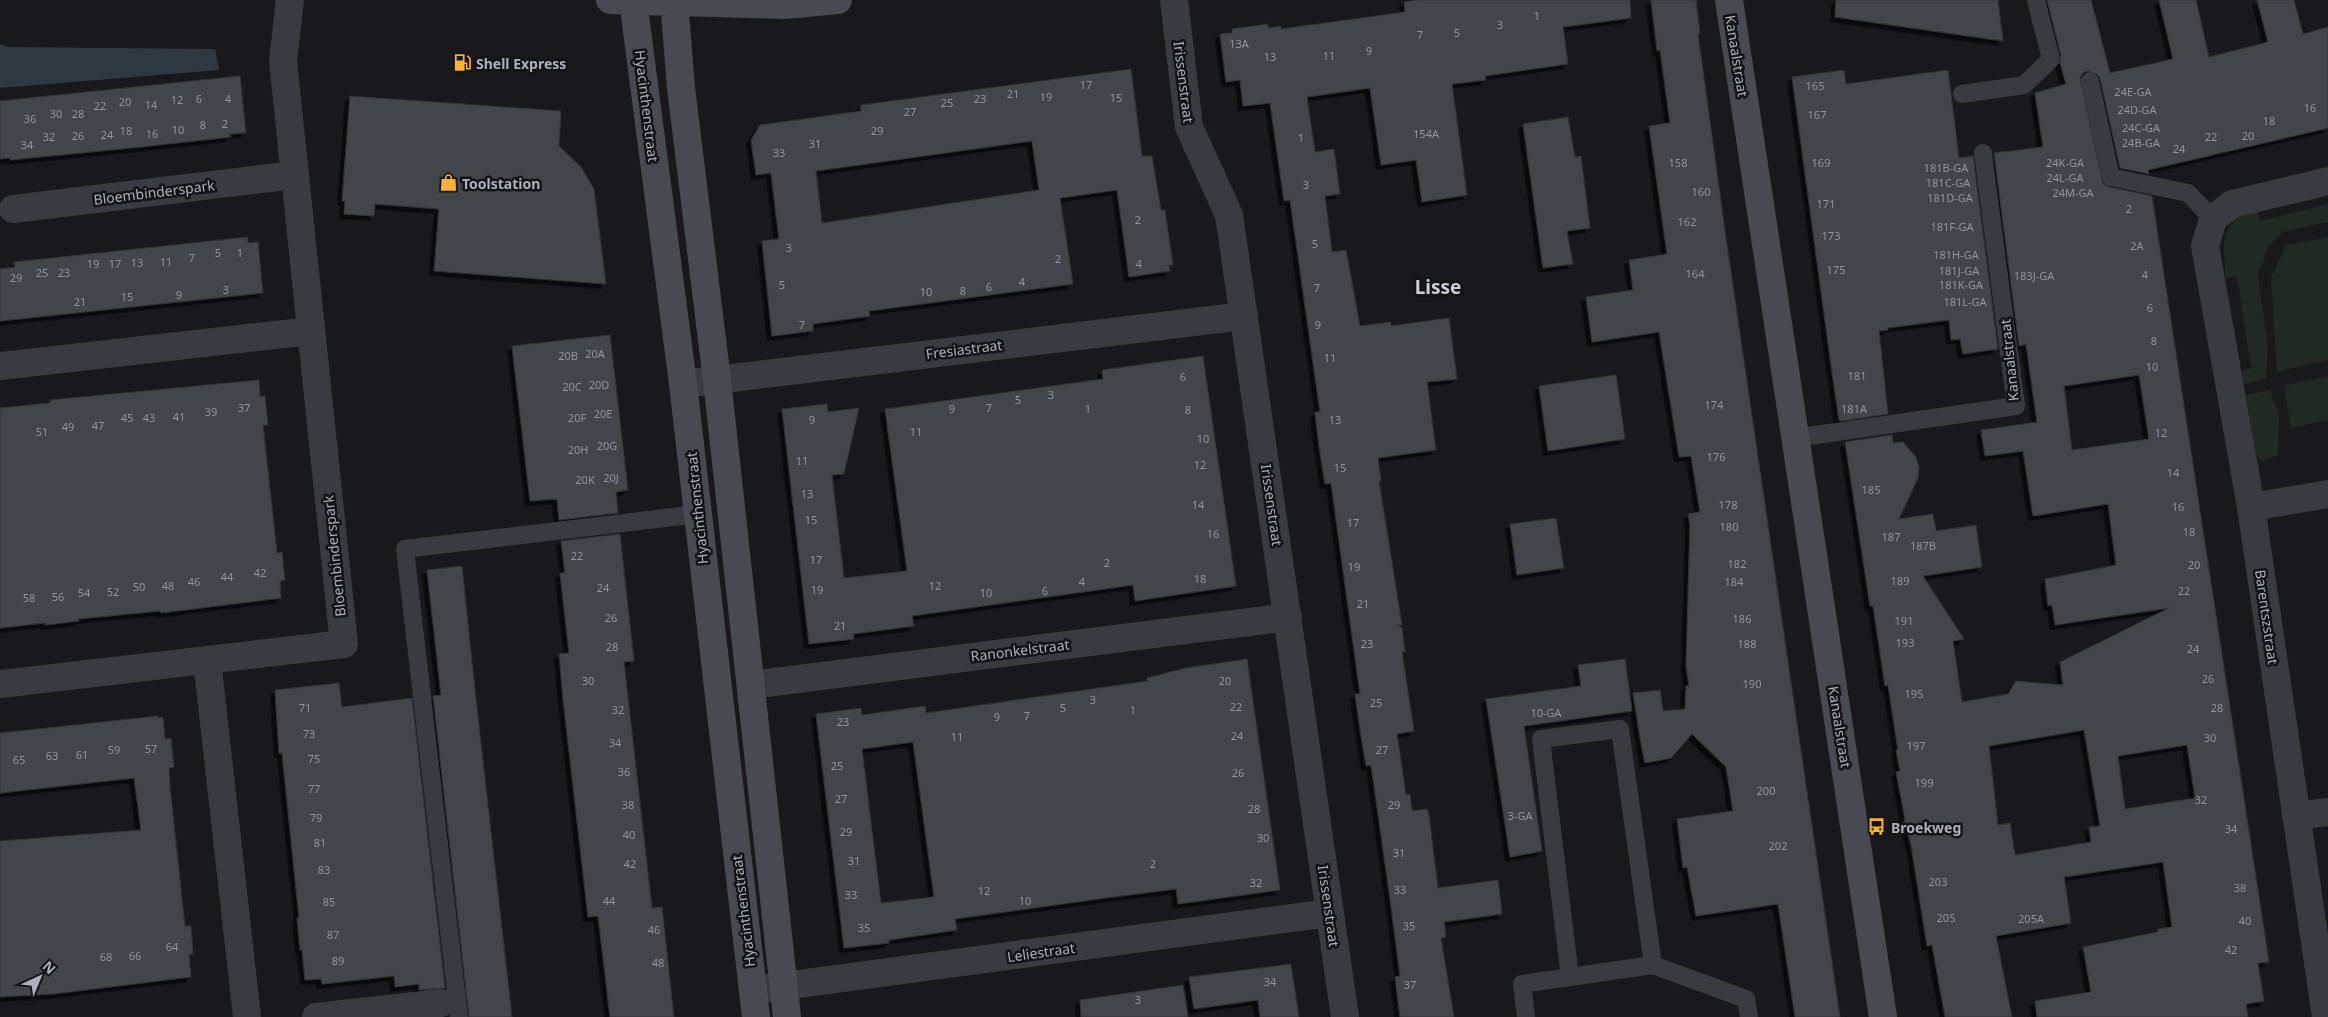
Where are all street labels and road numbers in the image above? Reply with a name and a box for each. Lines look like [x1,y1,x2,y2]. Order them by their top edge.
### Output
street label: Kanaalstraat [1721,14,1753,98]
street label: Irissenstraat [1170,40,1198,124]
street label: Hyacinthenstraat [631,49,663,163]
street label: Bloembinderspark [92,175,216,209]
street label: Kanaalstraat [1995,318,2023,402]
street label: Fresiastraat [925,335,1003,363]
street label: Hyacinthenstraat [682,451,712,565]
street label: Irissenstraat [1257,463,1287,547]
street label: Bloembinderspark [318,494,350,618]
street label: Barentszstraat [2251,568,2283,666]
street label: Ranonkelstraat [970,635,1070,665]
street label: Kanaalstraat [1824,685,1856,769]
street label: Hyacinthenstraat [727,854,759,968]
street label: Irissenstraat [1314,864,1344,948]
street label: Leliestraat [1006,938,1076,966]

